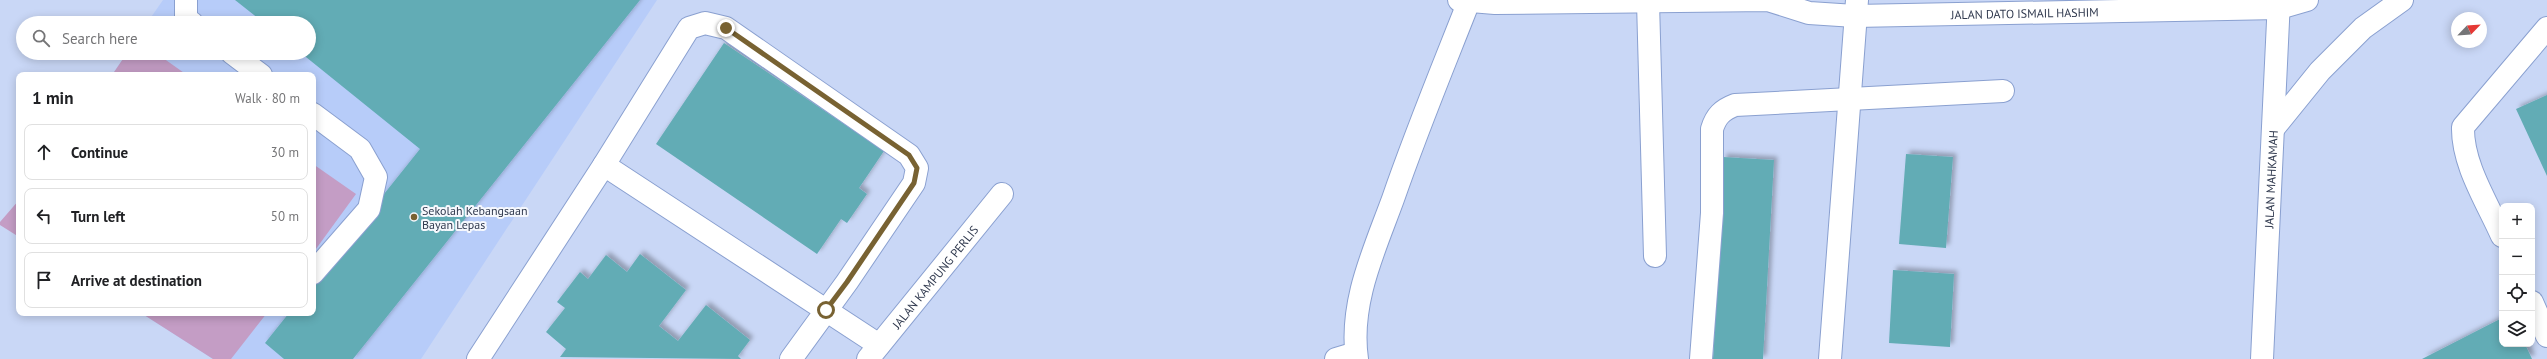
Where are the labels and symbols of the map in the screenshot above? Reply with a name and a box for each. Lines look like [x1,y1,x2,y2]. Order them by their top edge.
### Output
street label: JALAN DATO ISMAIL HASHIM [1950,4,2099,22]
north arrow [2451,12,2487,48]
route end [717,19,735,37]
street label: JALAN MAHKAMAH [2261,130,2280,230]
place label: Sekolah Kebangsaan Bayan Lepas [422,203,528,232]
marker: Sekolah Kebangsaan Bayan Lepas [409,212,419,222]
street label: JALAN KAMPUNG PERLIS [888,222,981,332]
route start [817,301,835,319]

